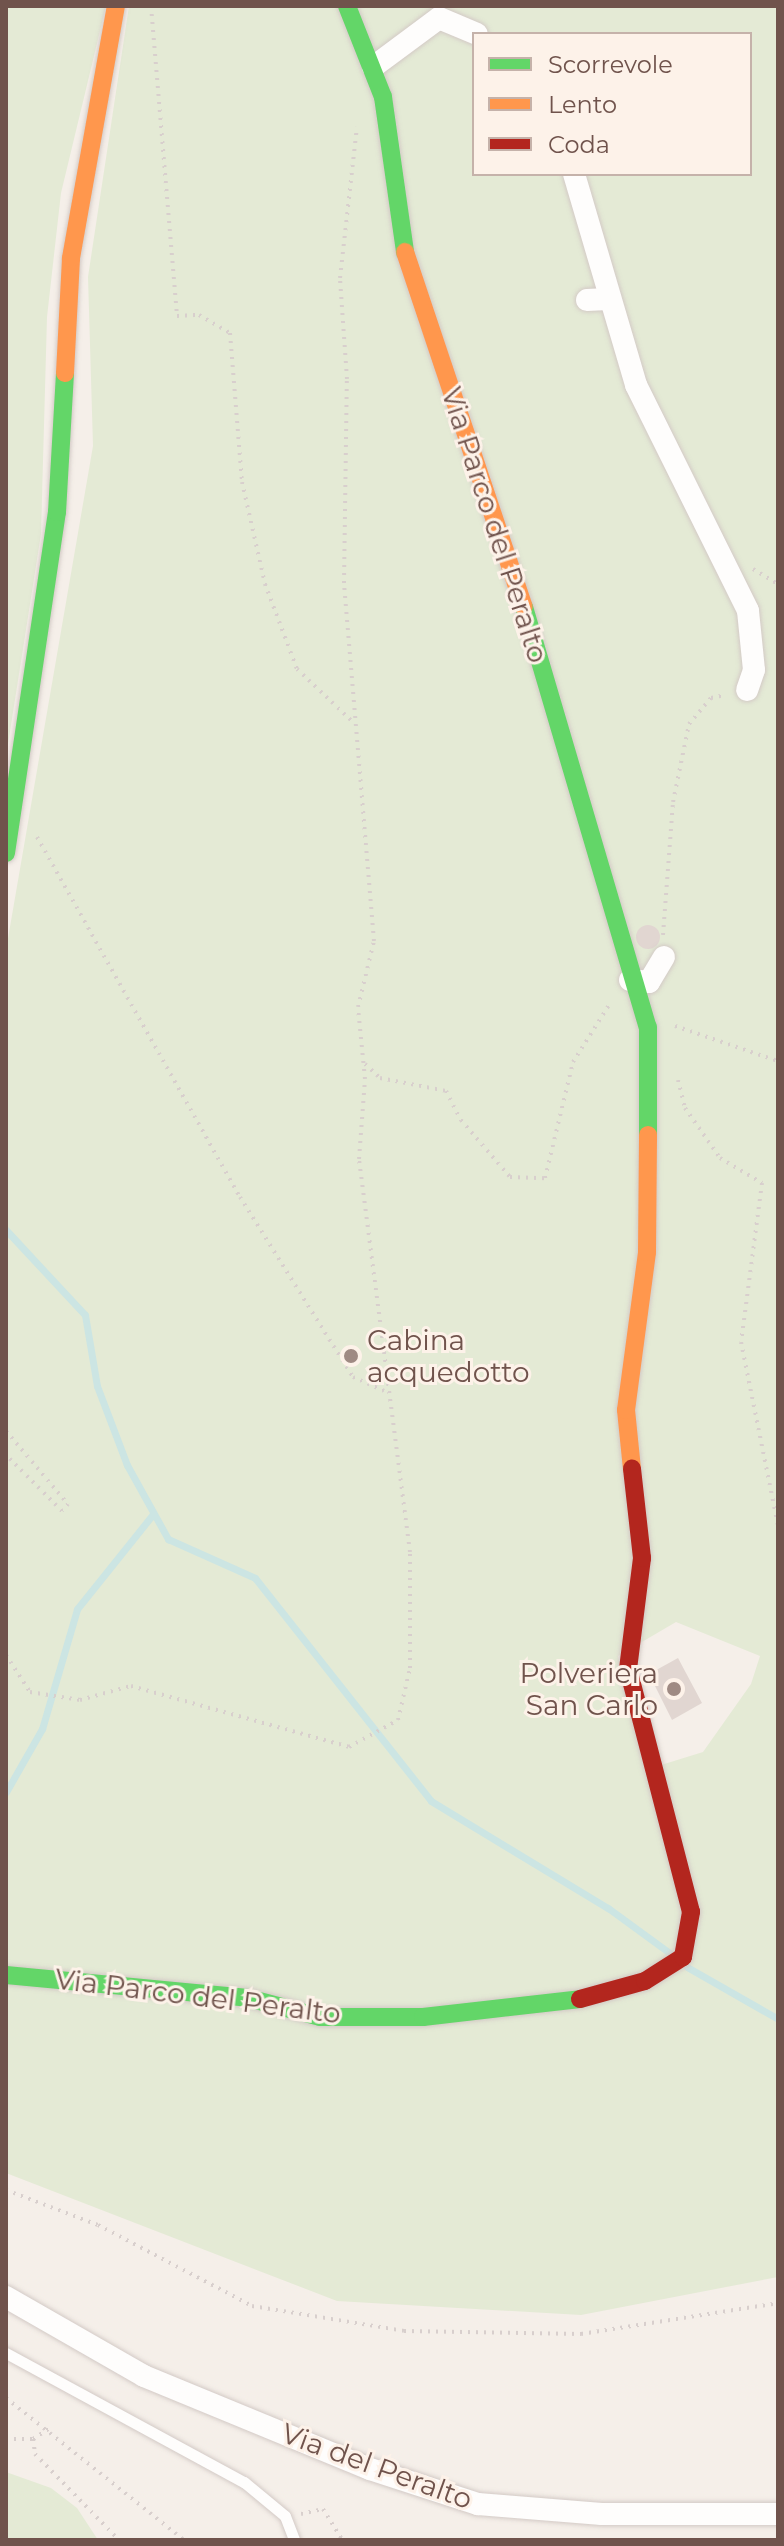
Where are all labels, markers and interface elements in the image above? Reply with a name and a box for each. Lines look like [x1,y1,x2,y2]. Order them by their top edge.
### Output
legend [472,32,752,176]
text: Scorrevole [548,50,673,79]
text: Lento [548,90,617,119]
text: Coda [548,130,610,159]
street label: Via Parco del Peralto [435,383,555,667]
place label: Cabina acquedotto [367,1323,530,1389]
marker: Cabina acquedotto [342,1347,360,1365]
place label: Polveriera San Carlo [519,1656,658,1722]
marker: Polveriera San Carlo [665,1680,683,1698]
street label: Via Parco del Peralto [53,1962,343,2030]
street label: Via del Peralto [277,2416,477,2516]

